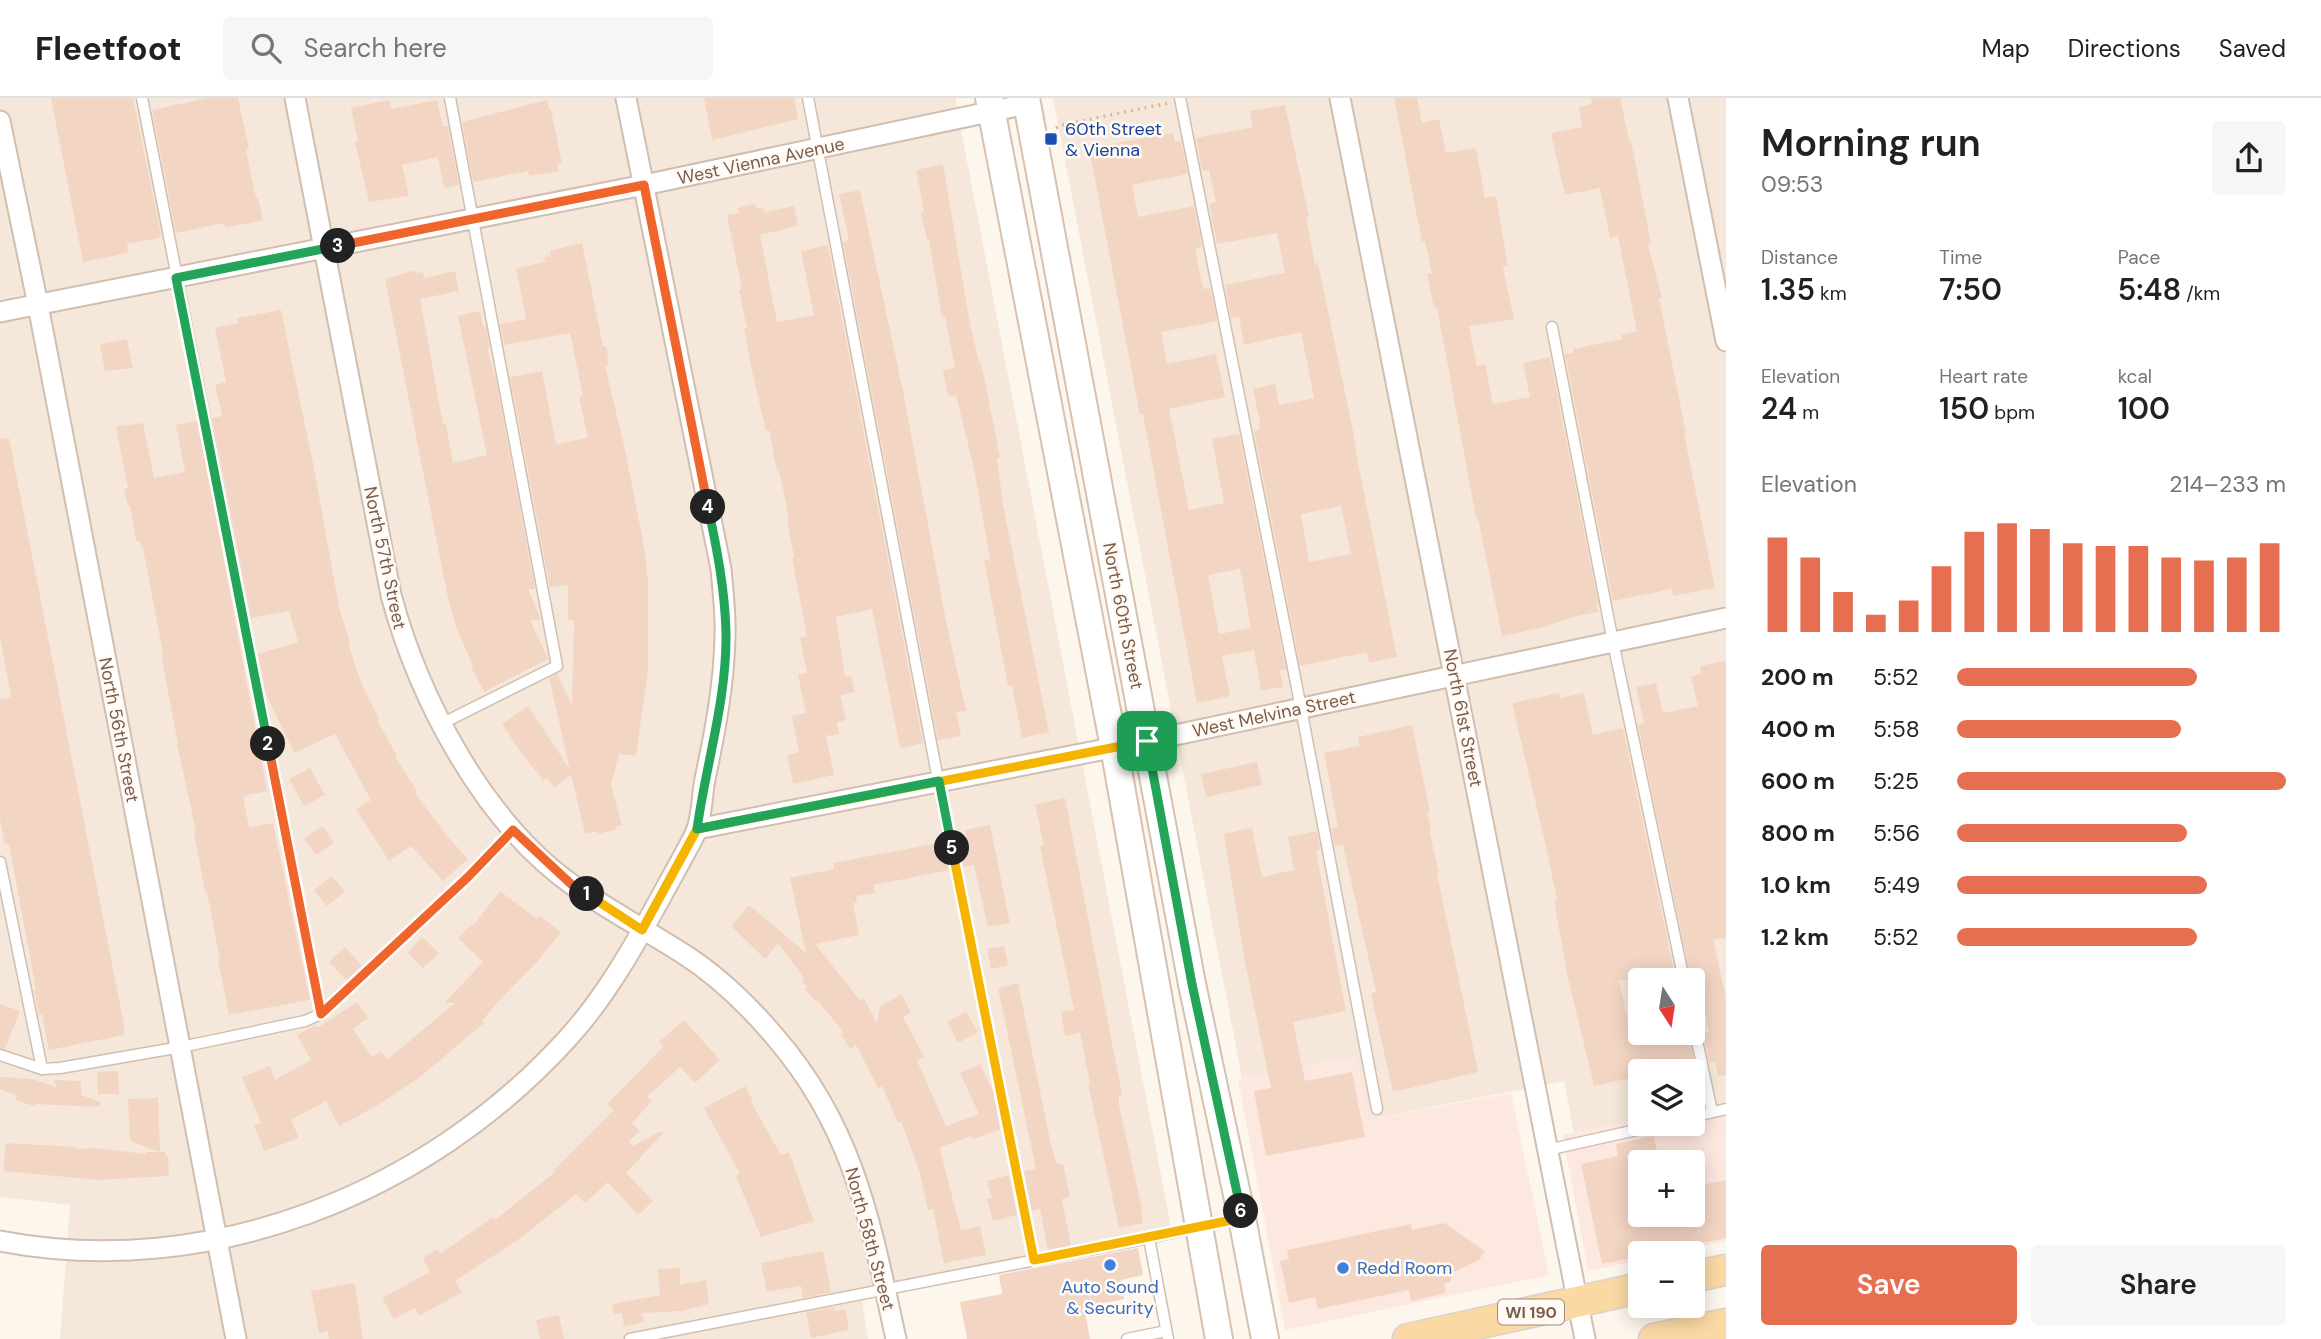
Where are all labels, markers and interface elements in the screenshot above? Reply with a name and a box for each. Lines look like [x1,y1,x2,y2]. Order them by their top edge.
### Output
search box [223,17,713,80]
text: Fleetfoot [35,27,181,70]
icon: search [247,29,285,67]
text: Search here [303,31,447,65]
text: Map [1982,33,2030,64]
text: Directions [2068,33,2181,64]
text: Saved [2219,33,2286,64]
place label: 60th Street & Vienna [1065,117,1162,162]
text: Morning run [1761,118,1981,168]
button: share [2212,121,2286,195]
marker: 60th Street & Vienna [1043,131,1059,147]
street label: West Vienna Avenue [675,132,847,190]
text: 09:53 [1761,169,1823,199]
pin: 3 [320,228,356,264]
text: 3 [332,233,343,258]
text: Distance [1761,245,1838,270]
text: Time [1939,245,1982,270]
text: Pace [2118,245,2160,270]
text: 1.35 [1761,270,1815,309]
text: 7:50 [1939,270,2002,309]
text: 5:48 [2118,270,2181,309]
text: km [1815,281,1847,306]
text: /km [2181,281,2220,306]
text: Elevation [1761,364,1840,389]
text: Heart rate [1939,364,2028,389]
text: kcal [2118,364,2152,389]
text: 24 [1761,389,1797,428]
text: 150 [1939,389,1989,428]
text: 100 [2118,389,2170,428]
text: m [1797,400,1819,425]
text: bpm [1989,400,2035,425]
text: Elevation [1761,469,1857,499]
text: 214–233 m [2169,469,2286,499]
street label: North 57th Street [358,484,412,632]
pin: 4 [690,490,726,524]
text: 4 [701,494,714,519]
street label: North 60th Street [1097,541,1149,691]
street label: North 61st Street [1438,647,1488,789]
street label: North 56th Street [93,655,145,805]
text: 200 m [1761,662,1834,692]
text: 5:52 [1873,662,1919,692]
street label: West Melvina Street [1190,685,1358,743]
pin [1117,711,1177,771]
text: 400 m [1761,714,1835,744]
text: 5:58 [1873,714,1920,744]
icon: arrive [1128,722,1166,760]
pin: 2 [250,726,286,762]
text: 2 [262,731,273,756]
text: 600 m [1761,766,1835,796]
text: 5:25 [1873,766,1919,796]
text: 800 m [1761,818,1835,848]
text: 5:56 [1873,818,1920,848]
pin: 5 [934,830,970,866]
text: 5 [946,835,957,860]
text: 1.0 km [1761,870,1831,900]
text: 5:49 [1873,870,1920,900]
pin: 1 [570,876,604,912]
text: 1 [583,881,590,906]
text: 1.2 km [1761,922,1829,952]
text: 5:52 [1873,922,1919,952]
north arrow [1628,968,1704,1045]
map controls [1628,968,1705,1318]
button: layers [1628,1059,1705,1136]
button: + [1628,1150,1705,1227]
street label: North 58th Street [839,1165,901,1313]
pin: 6 [1224,1194,1258,1228]
text: 6 [1234,1198,1247,1223]
button: − [1628,1241,1705,1318]
button: Save [1761,1245,2017,1325]
button: Share [2031,1245,2286,1325]
place label: Redd Room [1357,1256,1452,1280]
marker: Auto Sound & Security [1102,1257,1118,1273]
marker: Redd Room [1335,1260,1351,1276]
place label: Auto Sound & Security [1061,1275,1159,1320]
road number: WI 190 [1498,1300,1564,1324]

